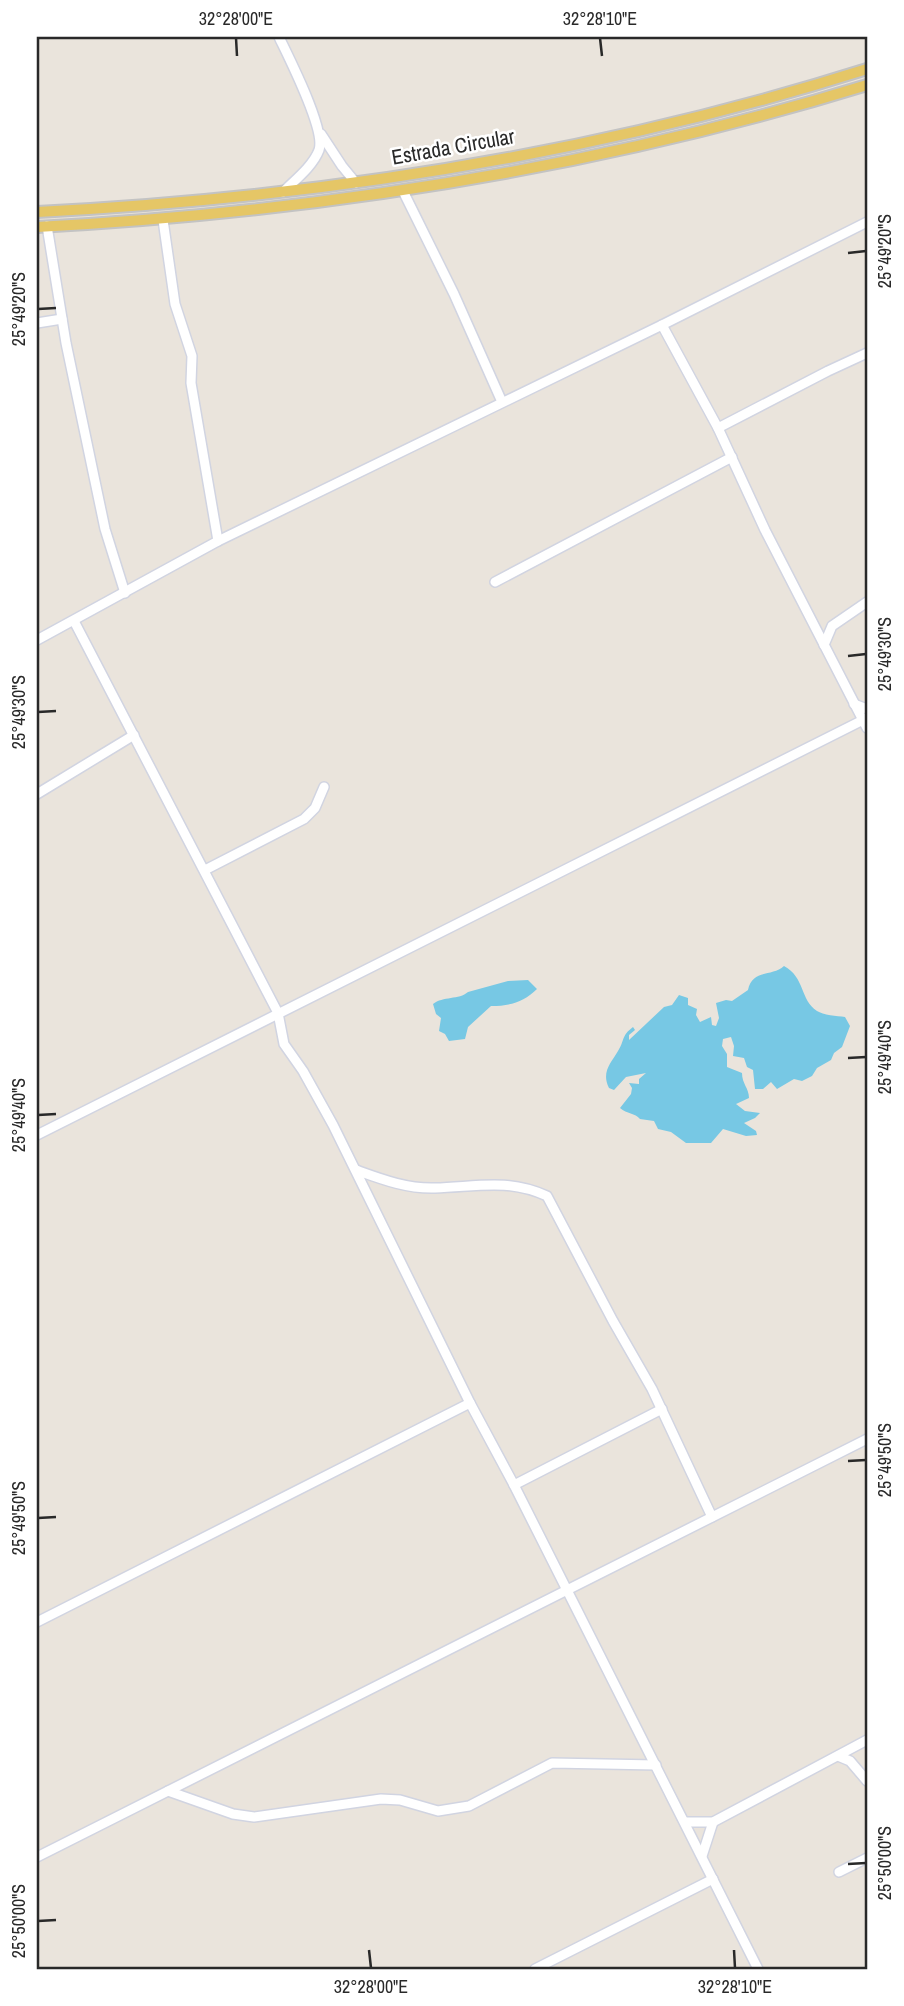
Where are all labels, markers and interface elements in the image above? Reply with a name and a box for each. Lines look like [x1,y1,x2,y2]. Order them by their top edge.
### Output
text: 32°28'00"E [199,6,273,31]
text: 32°28'10"E [563,6,637,31]
street label: Estrada Circular [389,121,517,172]
text: 25°49'20"S [872,214,897,288]
text: 25°49'20"S [6,272,31,346]
text: 25°49'30"S [872,617,897,691]
text: 25°49'30"S [6,675,31,749]
text: 25°49'40"S [872,1020,897,1094]
text: 25°49'40"S [6,1078,31,1152]
text: 25°49'50"S [872,1423,897,1497]
text: 25°49'50"S [6,1481,31,1555]
text: 25°50'00"S [872,1826,897,1900]
text: 25°50'00"S [6,1884,31,1958]
text: 32°28'00"E [334,1974,408,1999]
text: 32°28'10"E [698,1974,772,1999]

